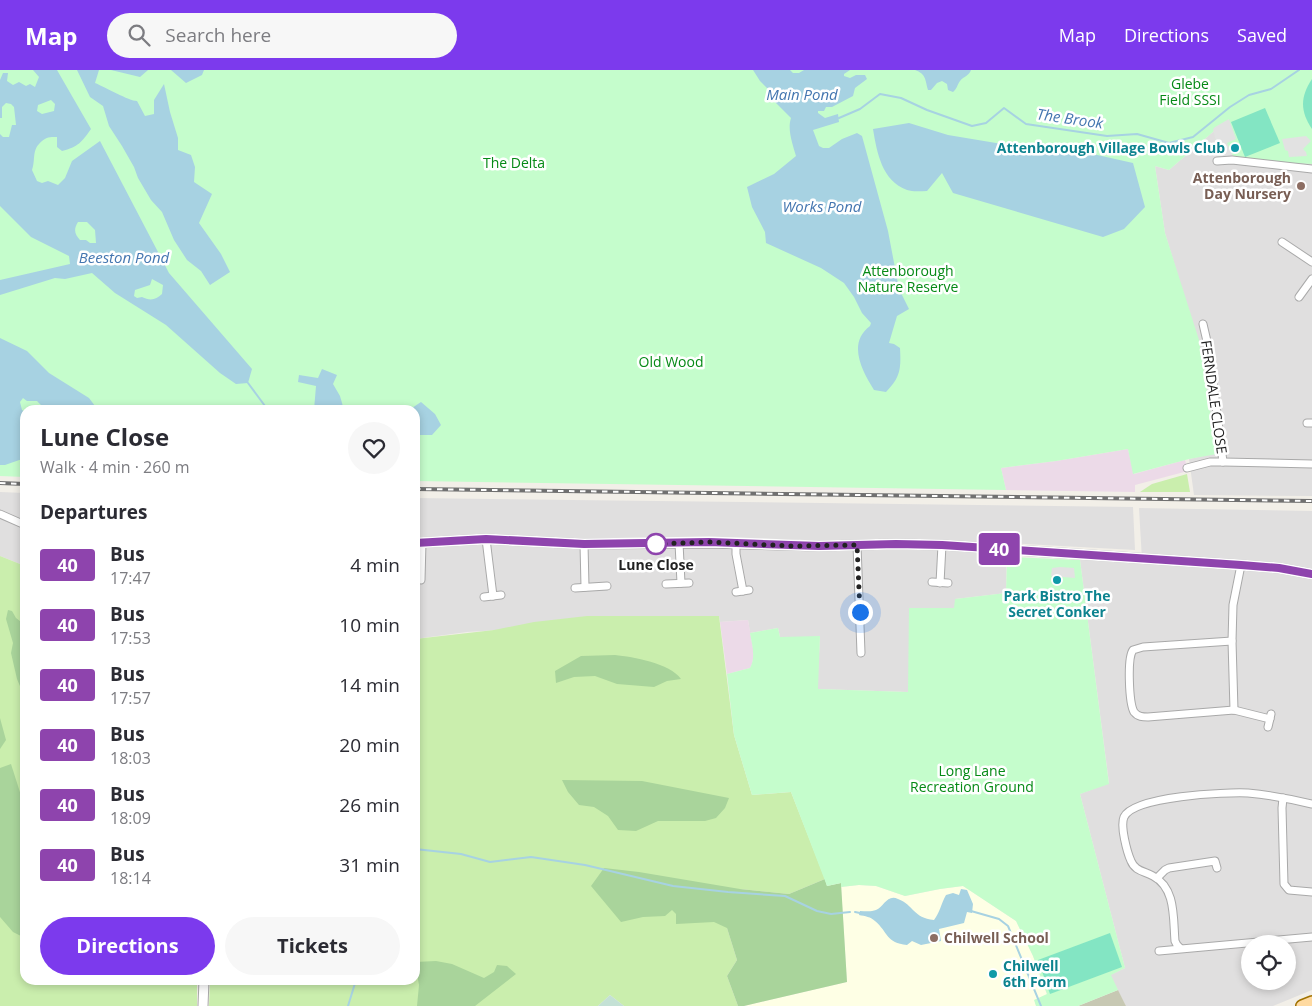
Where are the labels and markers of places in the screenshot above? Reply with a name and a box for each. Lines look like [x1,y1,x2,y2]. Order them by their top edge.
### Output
place label: Attenborough Village Bowls Club [997,138,1225,157]
marker: Attenborough Village Bowls Club [1229,142,1241,154]
place label: Attenborough Day Nursery [1193,168,1291,203]
marker: Attenborough Day Nursery [1295,180,1307,192]
marker: Lune Close [645,533,667,555]
place label: Lune Close [618,555,694,574]
marker: Park Bistro The Secret Conker [1051,574,1063,586]
place label: Park Bistro The Secret Conker [1004,586,1110,621]
place label: Chilwell School [944,928,1049,947]
marker: Chilwell School [928,932,940,944]
place label: Chilwell 6th Form [1003,956,1066,991]
marker: Chilwell 6th Form [987,968,999,980]

